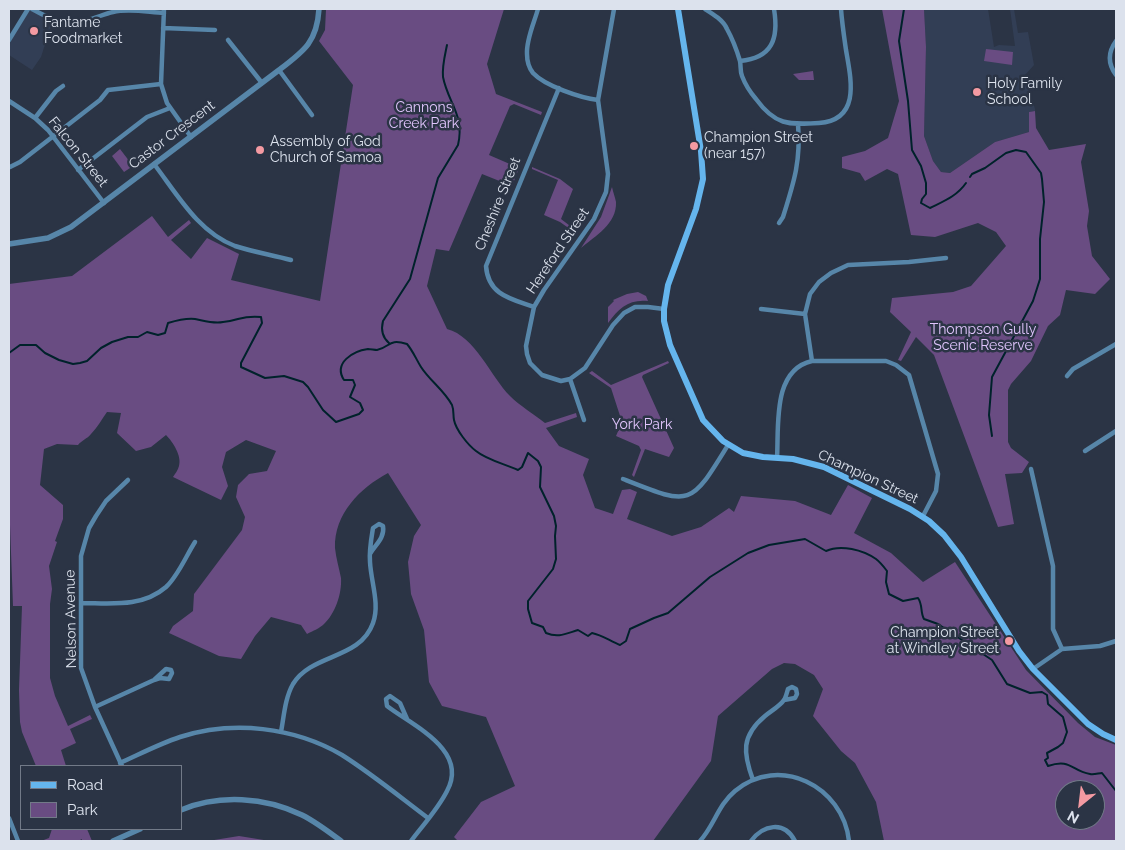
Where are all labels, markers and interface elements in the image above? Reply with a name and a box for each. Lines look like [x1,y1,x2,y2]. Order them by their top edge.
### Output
place label: Fantame Foodmarket [44,15,122,48]
marker: Fantame Foodmarket [28,25,40,37]
place label: Holy Family School [987,76,1062,108]
marker: Holy Family School [971,86,983,98]
street label: Castor Crescent [126,97,218,173]
park label: Cannons Creek Park [389,100,459,132]
street label: Falcon Street [45,114,111,190]
place label: Champion Street (near 157) [704,130,813,162]
place label: Assembly of God Church of Samoa [270,134,382,166]
marker: Champion Street (near 157) [688,140,700,152]
marker: Assembly of God Church of Samoa [254,144,266,156]
street label: Cheshire Street [472,155,524,253]
street label: Hereford Street [523,205,593,297]
park label: Thompson Gully Scenic Reserve [930,322,1036,354]
park label: York Park [612,417,672,433]
street label: Champion Street [815,446,921,508]
street label: Nelson Avenue [62,570,80,668]
place label: Champion Street at Windley Street [887,625,999,658]
marker: Champion Street at Windley Street [1003,635,1015,647]
legend [20,765,182,830]
text: Road [67,776,103,794]
north arrow [1055,780,1105,830]
text: Park [67,801,98,819]
text: N [1065,808,1082,827]

